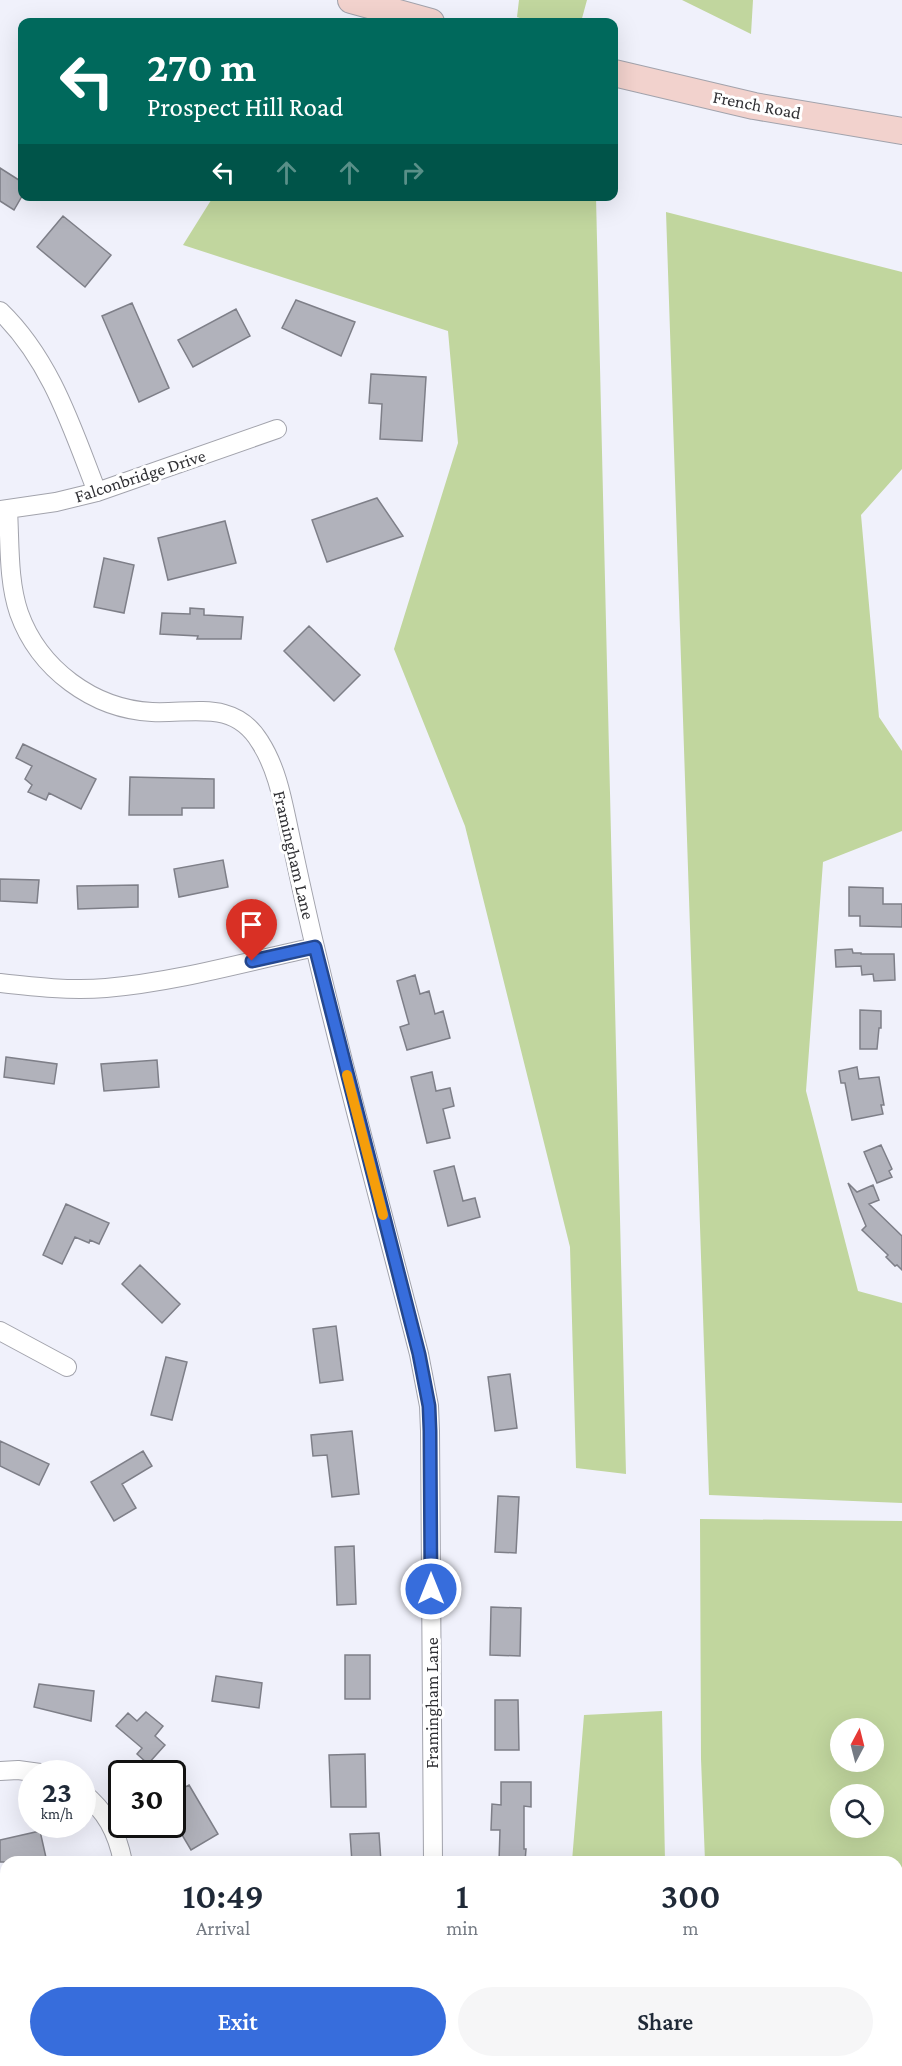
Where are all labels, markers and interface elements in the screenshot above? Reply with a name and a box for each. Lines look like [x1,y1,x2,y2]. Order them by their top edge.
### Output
icon: left [48,42,126,120]
text: 270 m [147,43,256,90]
street label: French Road [711,87,803,123]
text: Prospect Hill Road [147,92,344,122]
icon: left [207,156,240,189]
icon: ahead [270,156,303,189]
icon: ahead [333,156,366,189]
icon: right [396,156,429,189]
street label: Falconbridge Drive [72,445,208,507]
street label: Framingham Lane [269,789,319,921]
pin [226,899,277,961]
icon: arrive [235,908,268,941]
position arrow [399,1557,463,1621]
street label: Framingham Lane [422,1637,442,1769]
north arrow [830,1718,884,1772]
map controls [830,1718,884,1838]
speed limit sign: 30 [108,1760,186,1838]
text: 23 [42,1775,72,1808]
button: search [830,1784,884,1838]
text: km/h [41,1806,73,1822]
text: 10:49 [182,1876,264,1916]
text: 1 [456,1876,469,1916]
text: 300 [661,1876,721,1916]
text: Arrival [196,1917,250,1939]
text: min [446,1917,478,1939]
text: m [683,1917,699,1939]
button: Exit [30,1987,446,2056]
button: Share [458,1987,873,2056]

